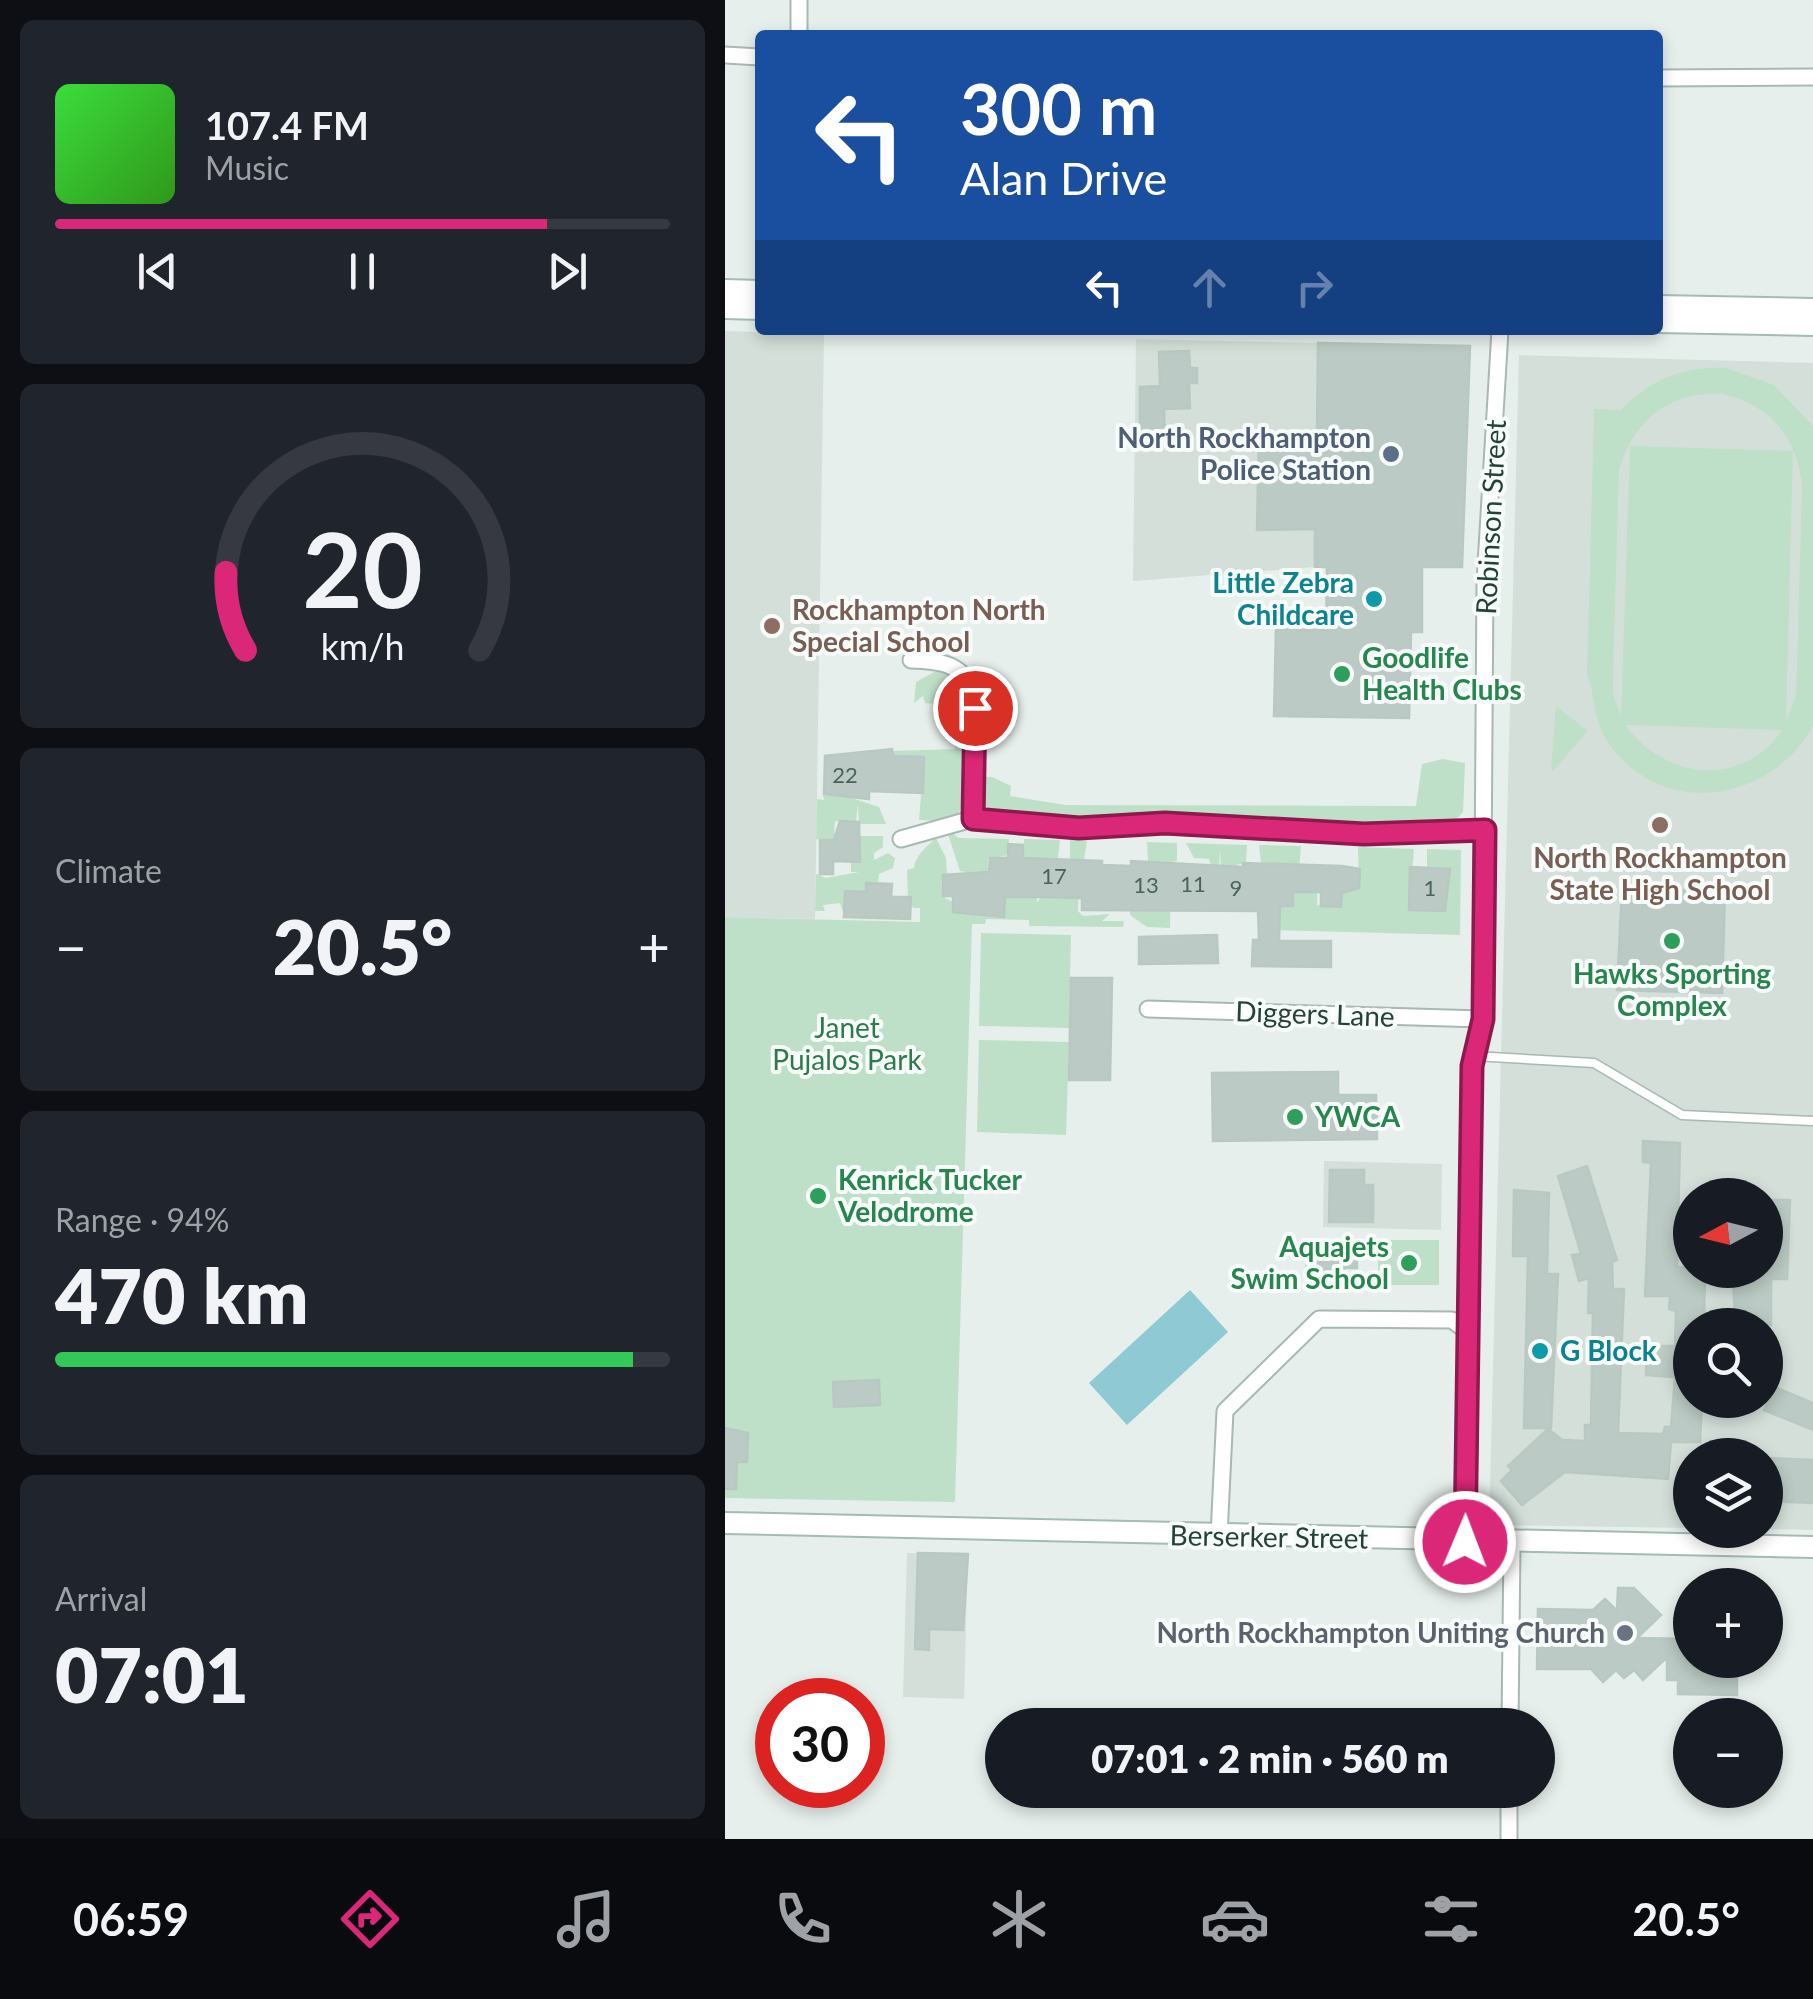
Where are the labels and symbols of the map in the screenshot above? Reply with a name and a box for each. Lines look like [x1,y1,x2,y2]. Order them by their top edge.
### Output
street label: Robinson Street [1468,419,1512,615]
place label: North Rockhampton Police Station [1117,420,1371,486]
marker: North Rockhampton Police Station [1380,443,1402,465]
place label: Little Zebra Childcare [1212,565,1354,631]
marker: Little Zebra Childcare [1363,588,1385,610]
place label: Rockhampton North Special School [792,592,1046,658]
marker: Rockhampton North Special School [761,615,783,637]
place label: Goodlife Health Clubs [1362,640,1522,706]
marker: Goodlife Health Clubs [1331,663,1353,685]
pin [933,666,1018,751]
house number: 22 [832,761,858,788]
marker: North Rockhampton State High School [1649,814,1671,836]
place label: North Rockhampton State High School [1533,840,1787,906]
house number: 17 [1041,862,1067,889]
house number: 11 [1180,870,1206,897]
house number: 13 [1133,871,1159,898]
house number: 9 [1230,874,1242,901]
house number: 1 [1424,874,1436,901]
marker: Hawks Sporting Complex [1661,930,1683,952]
place label: Hawks Sporting Complex [1573,956,1771,1022]
street label: Diggers Lane [1235,993,1395,1033]
park label: Janet Pujalos Park [772,1010,922,1076]
place label: YWCA [1314,1099,1401,1133]
marker: YWCA [1284,1106,1306,1128]
place label: Kenrick Tucker Velodrome [837,1162,1023,1228]
north arrow [1673,1178,1783,1288]
marker: Kenrick Tucker Velodrome [807,1185,829,1207]
place label: Aquajets Swim School [1231,1229,1389,1295]
marker: Aquajets Swim School [1398,1252,1420,1274]
place label: G Block [1560,1333,1657,1367]
marker: G Block [1529,1340,1551,1362]
position arrow [1413,1490,1517,1594]
street label: Berserker Street [1169,1517,1369,1555]
place label: North Rockhampton Uniting Church [1156,1615,1605,1649]
marker: North Rockhampton Uniting Church [1614,1622,1636,1644]
speed limit sign: 30 [755,1678,885,1808]

